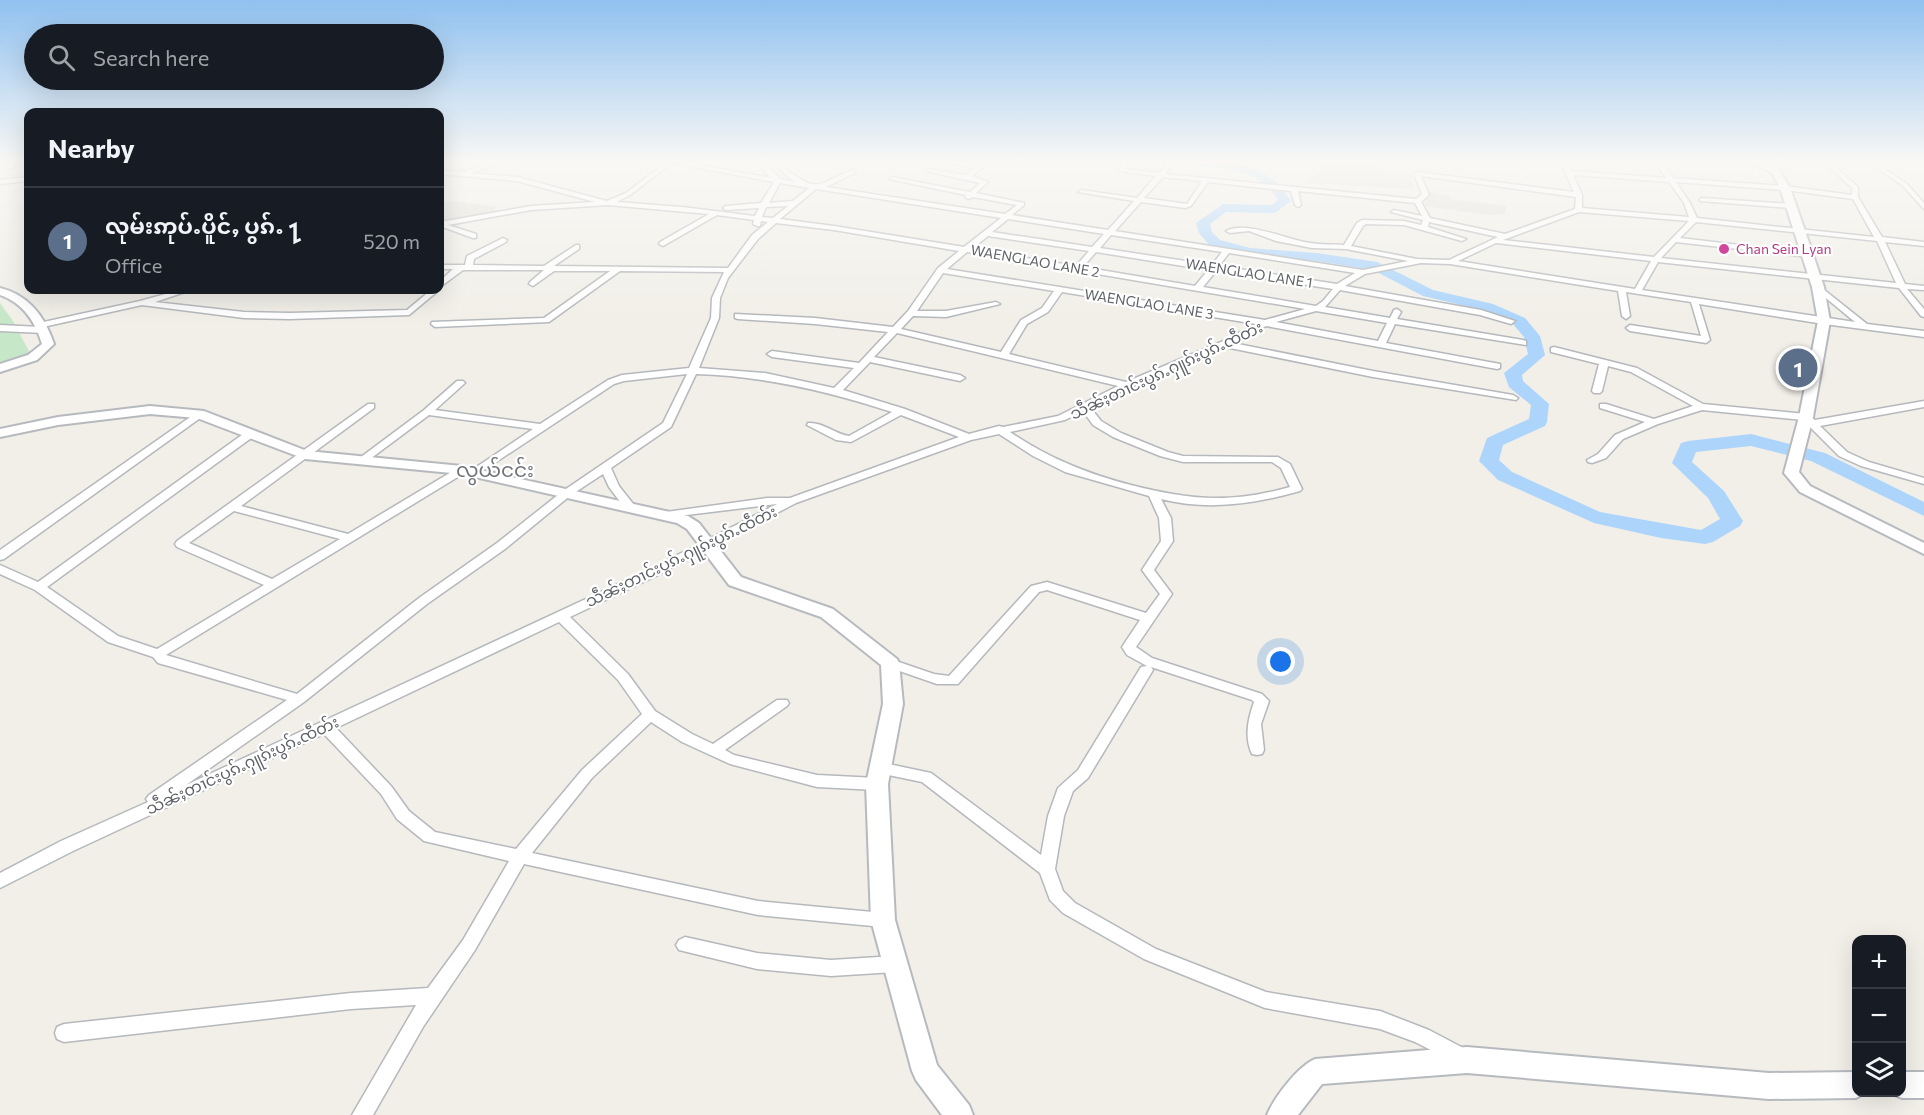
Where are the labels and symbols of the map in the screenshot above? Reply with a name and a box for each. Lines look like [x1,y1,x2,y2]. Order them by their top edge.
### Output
place label: Chan Sein Lyan [1736,240,1832,257]
street label: WAENGLAO LANE 2 [969,241,1101,280]
marker: Chan Sein Lyan [1717,242,1731,256]
street label: WAENGLAO LANE 1 [1184,254,1314,291]
street label: WAENGLAO LANE 3 [1083,285,1215,322]
street label: သဵၼ်ႈတၢင်းပွၵ်ႉႁူၵ်းပွၵ်ႉၸဵတ်း [1066,316,1267,427]
pin: 1 [1778,346,1818,391]
district label: လွယ်ငင်း [456,456,534,486]
street label: သဵၼ်ႈတၢင်းပွၵ်ႉႁူၵ်းပွၵ်ႉၸဵတ်း [582,500,782,615]
your location [1266,647,1295,676]
street label: သဵၼ်ႈတၢင်းပွၵ်ႉႁူၵ်းပွၵ်ႉၸဵတ်း [142,711,343,822]

